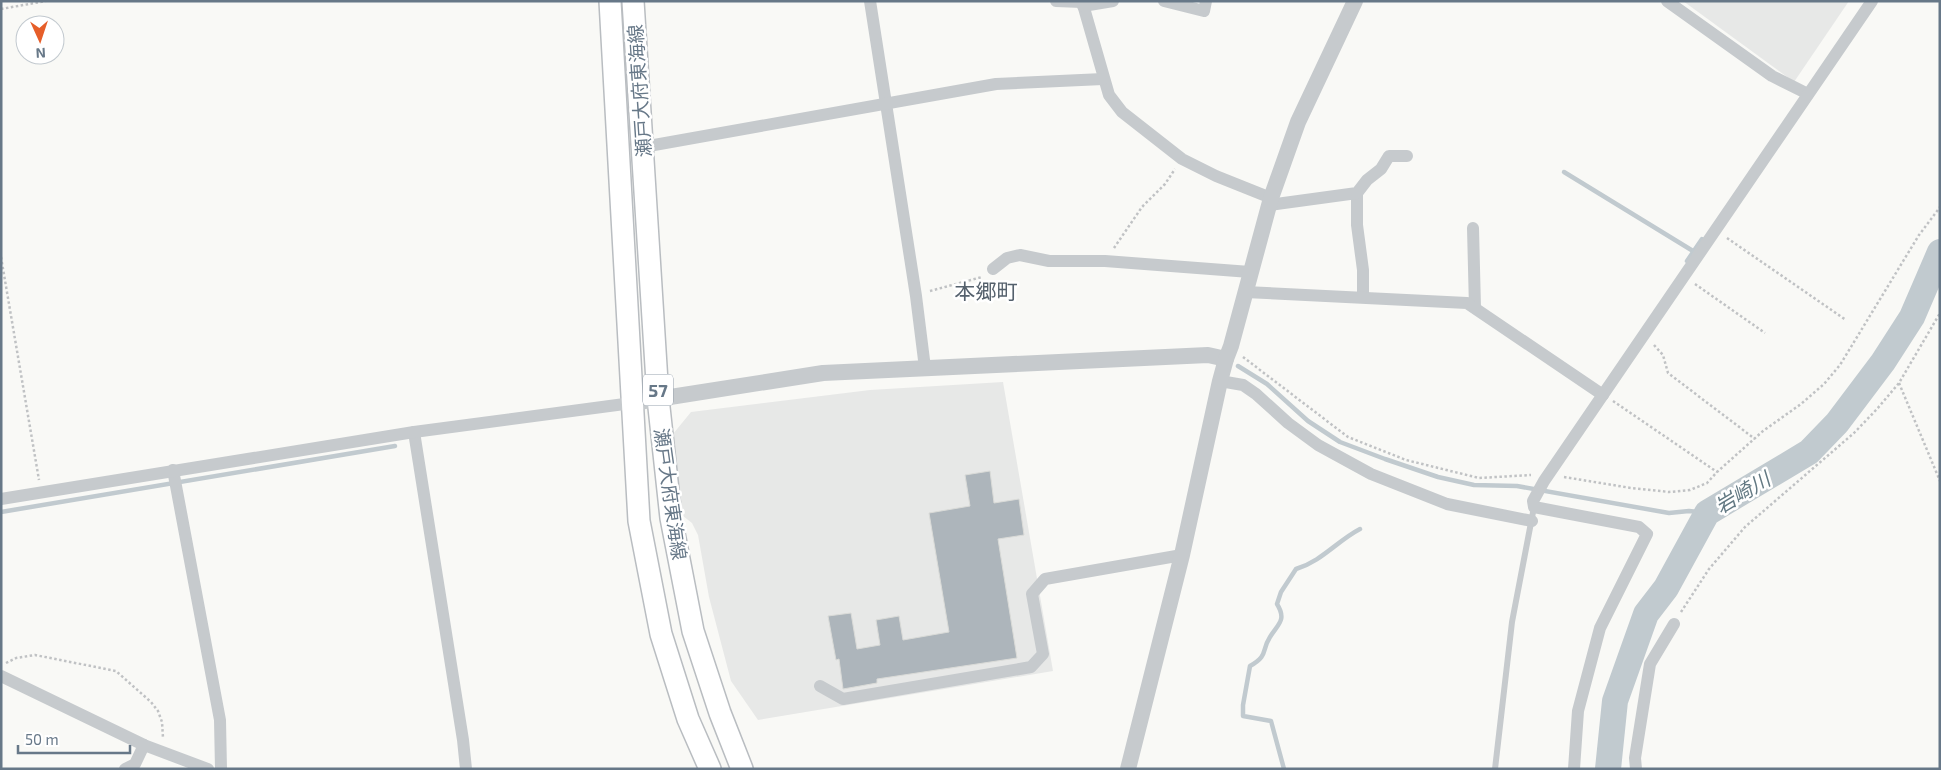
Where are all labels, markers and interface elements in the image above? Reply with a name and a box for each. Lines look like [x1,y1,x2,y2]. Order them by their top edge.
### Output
north arrow [15,15,65,65]
street label: 瀬戸大府東海線 [623,24,655,158]
text: N [35,45,46,62]
district label: 本郷町 [955,278,1018,303]
road number: 57 [643,374,673,406]
street label: 瀬戸大府東海線 [650,427,692,561]
water label: 岩崎川 [1710,465,1776,518]
scale bar [18,722,130,754]
text: 50 m [25,730,59,748]

